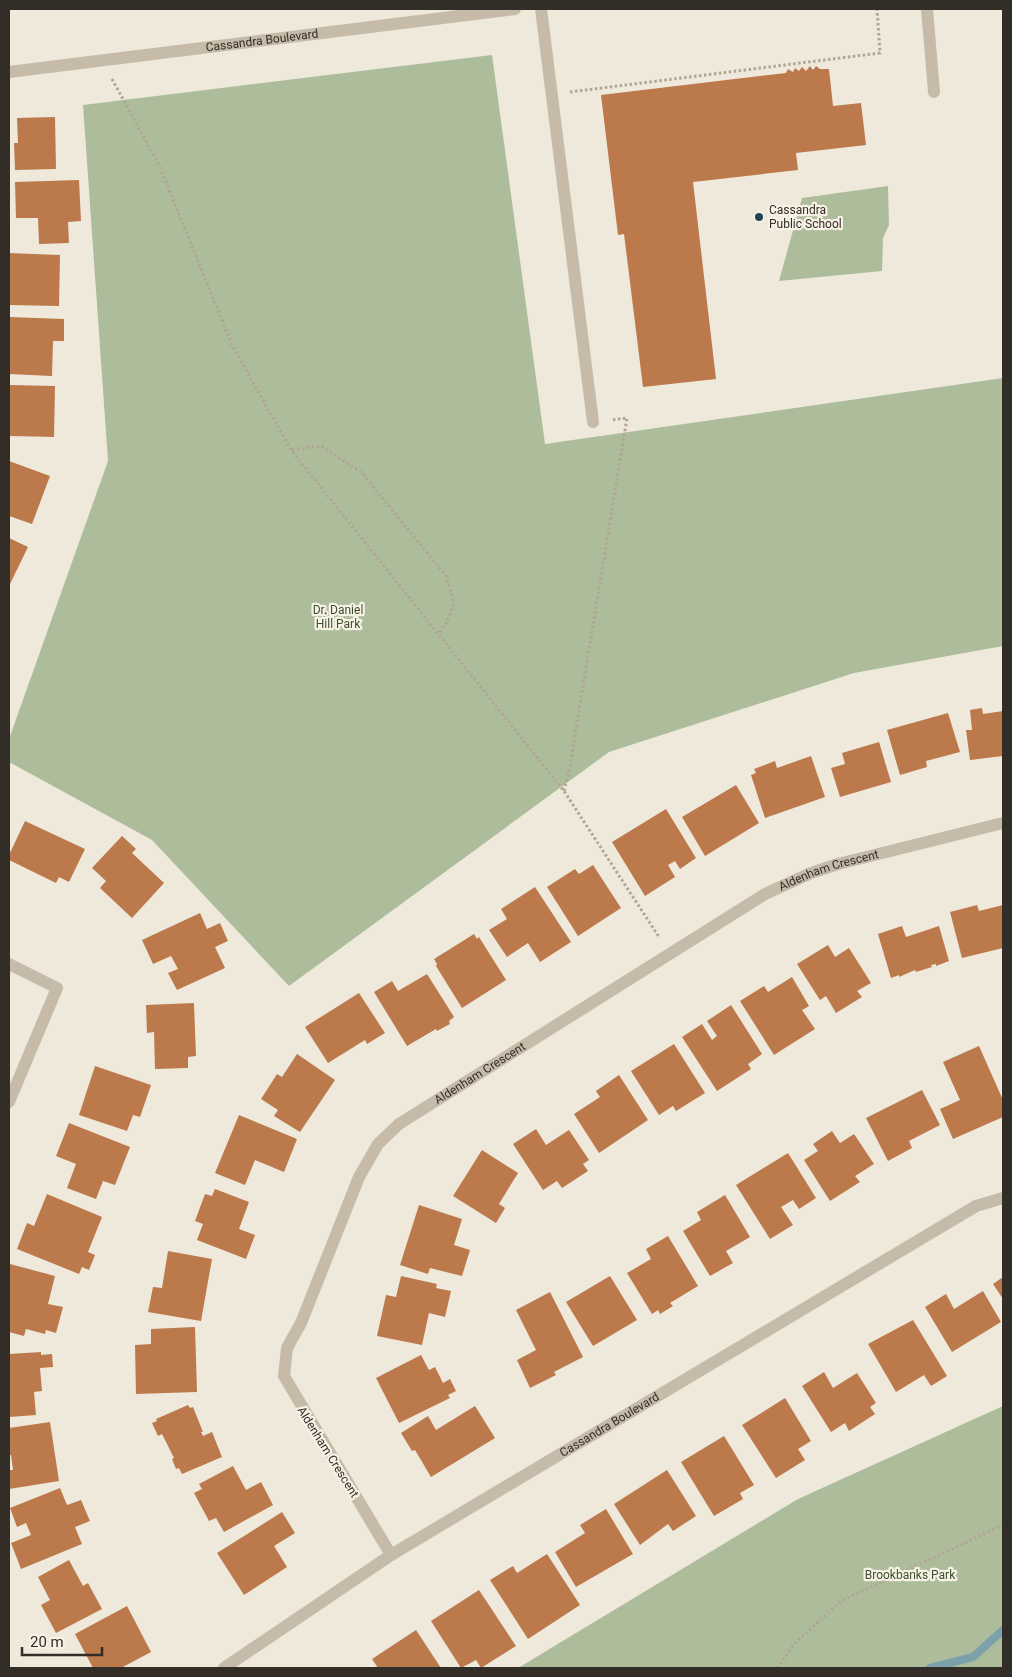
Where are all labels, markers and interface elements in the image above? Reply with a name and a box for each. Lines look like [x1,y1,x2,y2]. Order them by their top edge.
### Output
street label: Cassandra Boulevard [205,27,319,54]
place label: Cassandra Public School [769,203,842,231]
marker: Cassandra Public School [753,211,765,223]
park label: Dr. Daniel Hill Park [313,603,363,631]
street label: Aldenham Crescent [776,847,880,894]
street label: Aldenham Crescent [432,1039,528,1107]
street label: Cassandra Boulevard [557,1390,662,1460]
street label: Aldenham Crescent [294,1404,362,1500]
park label: Brookbanks Park [865,1568,956,1582]
scale bar [22,1624,102,1656]
text: 20 m [30,1633,64,1651]

